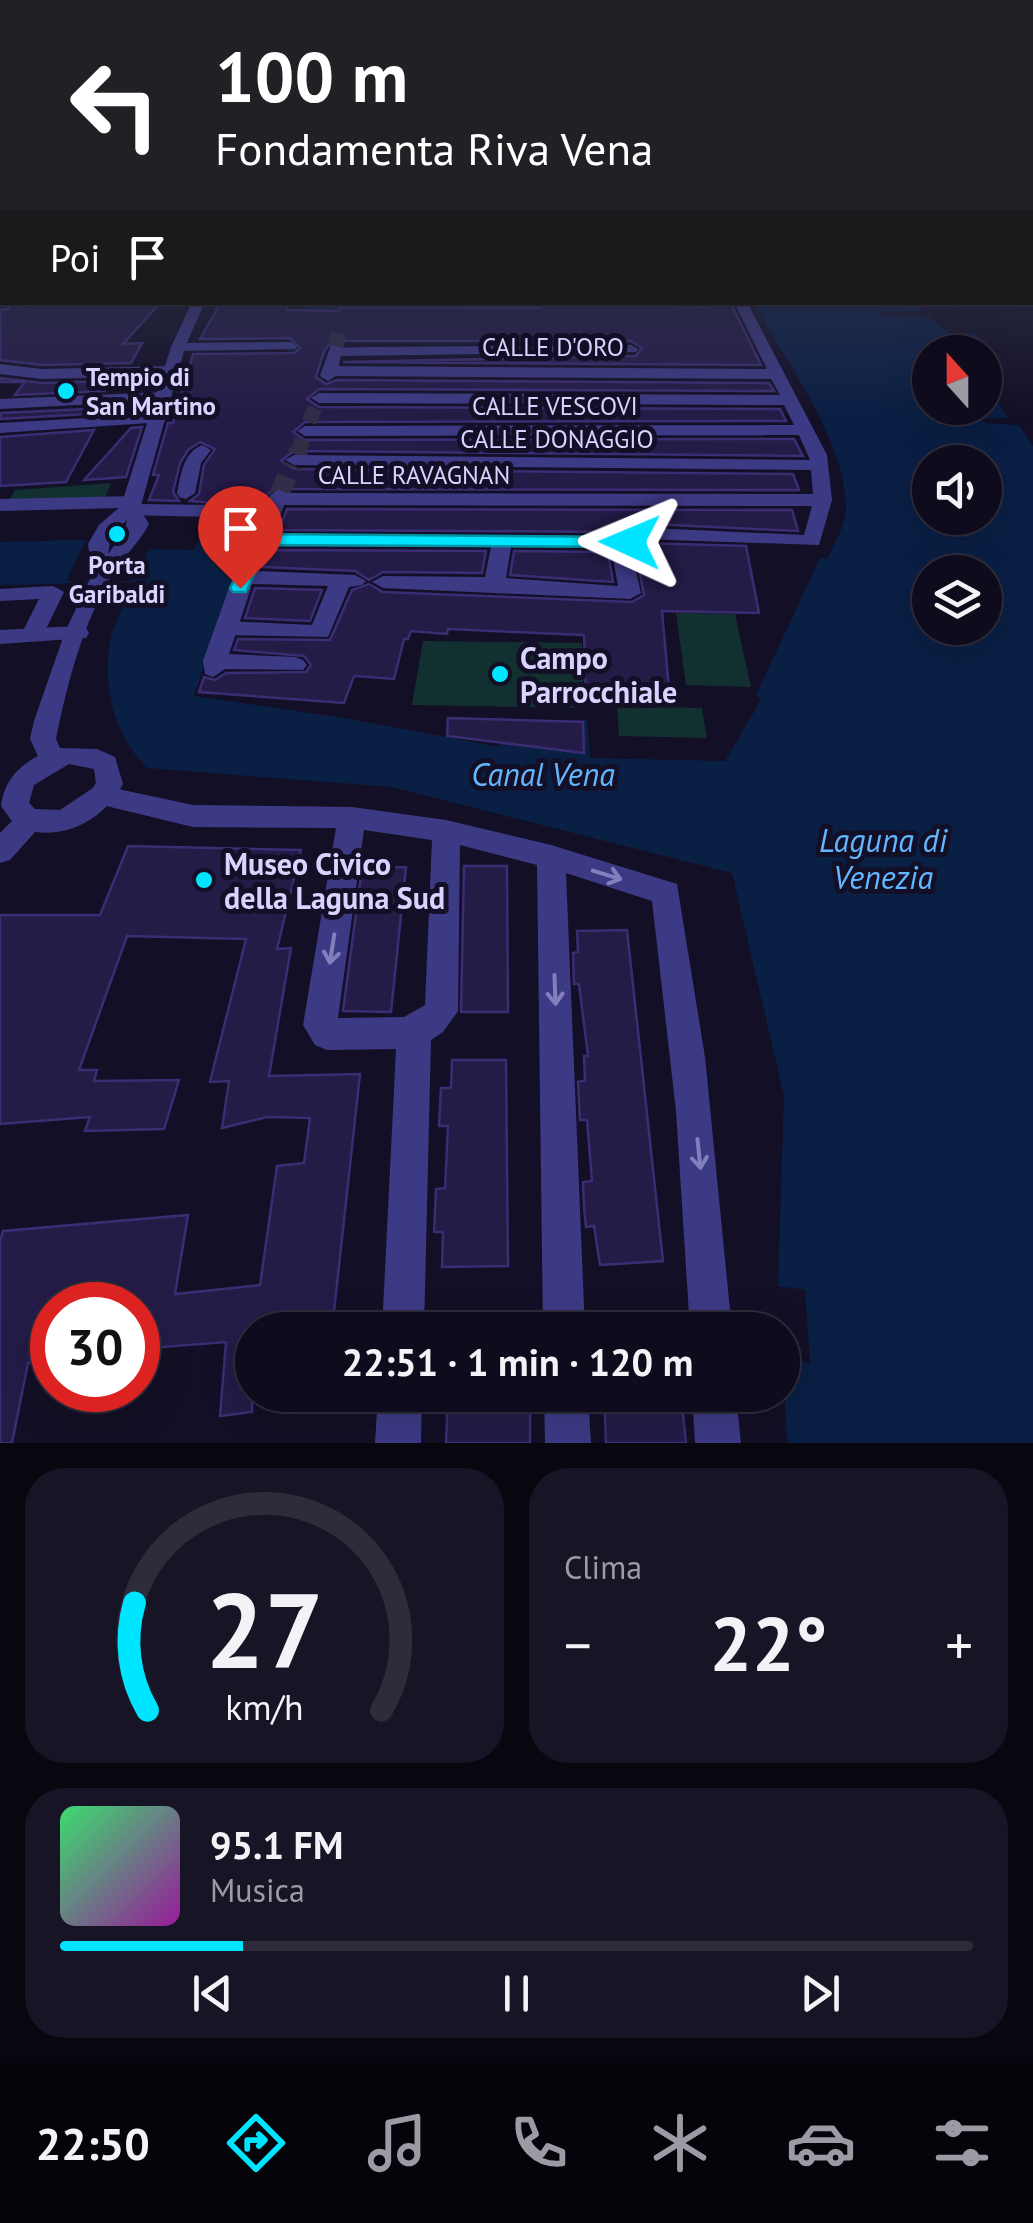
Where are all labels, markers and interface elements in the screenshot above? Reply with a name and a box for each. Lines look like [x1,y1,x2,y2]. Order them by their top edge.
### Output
text: 100 m [215,31,408,121]
icon: left [50,40,180,170]
text: Fondamenta Riva Vena [215,119,653,177]
icon: arrive [120,230,175,285]
text: Poi [50,233,100,282]
street label: CALLE D'ORO [482,331,624,363]
north arrow [912,335,1002,425]
map controls [912,335,1002,645]
place label: Tempio di San Martino [86,361,216,422]
marker: Tempio di San Martino [55,380,77,402]
street label: CALLE VESCOVI [472,390,638,422]
street label: CALLE DONAGGIO [460,423,654,455]
button: sound [912,445,1002,535]
street label: CALLE RAVAGNAN [318,459,510,491]
pin [198,486,283,589]
position arrow [578,490,682,594]
icon: arrive [213,501,268,556]
marker: Porta Garibaldi [106,523,128,545]
place label: Porta Garibaldi [69,549,165,610]
button: layers [912,555,1002,645]
place label: Campo Parrocchiale [520,638,677,711]
marker: Campo Parrocchiale [489,663,511,685]
water label: Canal Vena [471,753,615,795]
water label: Laguna di Venezia [819,819,949,898]
place label: Museo Civico della Laguna Sud [224,844,445,917]
one-way arrow [591,867,622,885]
marker: Museo Civico della Laguna Sud [193,869,215,891]
one-way arrow [322,932,341,965]
one-way arrow [545,973,564,1005]
one-way arrow [690,1138,709,1170]
speed limit sign: 30 [30,1282,160,1412]
text: 22:51 · 1 min · 120 m [342,1337,693,1386]
text: Clima [564,1546,642,1588]
text: 27 [206,1562,323,1697]
text: 22° [710,1595,827,1692]
text: − [564,1609,592,1680]
text: + [945,1609,973,1680]
text: km/h [225,1684,304,1730]
text: 95.1 FM [210,1820,343,1869]
text: Musica [210,1869,305,1911]
icon: previous [185,1966,240,2021]
icon: pause [489,1966,544,2021]
icon: next [793,1966,848,2021]
icon: directions [221,2108,291,2178]
icon: music [362,2108,432,2178]
icon: phone [504,2108,574,2178]
icon: climate [645,2108,715,2178]
icon: car [786,2108,856,2178]
icon: filters [927,2108,997,2178]
text: 22:50 [36,2114,150,2172]

